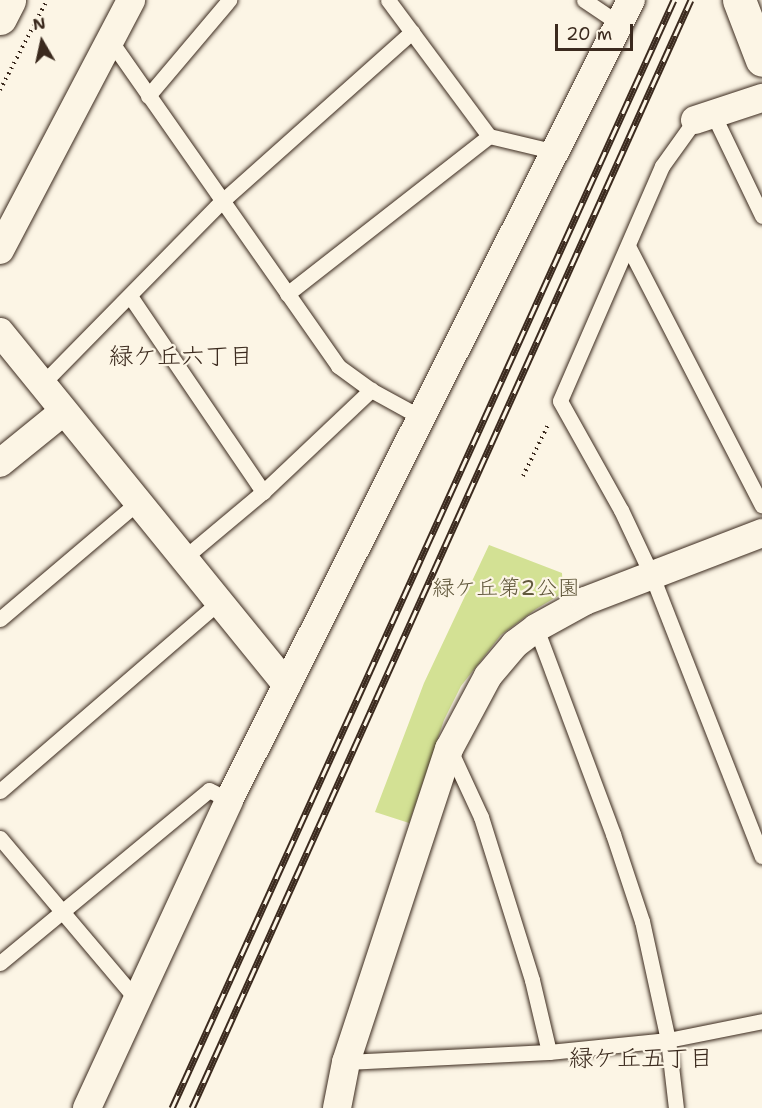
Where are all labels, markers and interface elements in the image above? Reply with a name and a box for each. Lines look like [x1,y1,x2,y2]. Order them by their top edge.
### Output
north arrow [12,12,72,72]
text: N [31,12,47,35]
scale bar [558,12,636,50]
text: 20 m [566,22,612,46]
district label: 緑ケ丘六丁目 [109,343,253,371]
park label: 緑ケ丘第2公園 [432,575,580,601]
district label: 緑ケ丘五丁目 [569,1045,713,1073]

